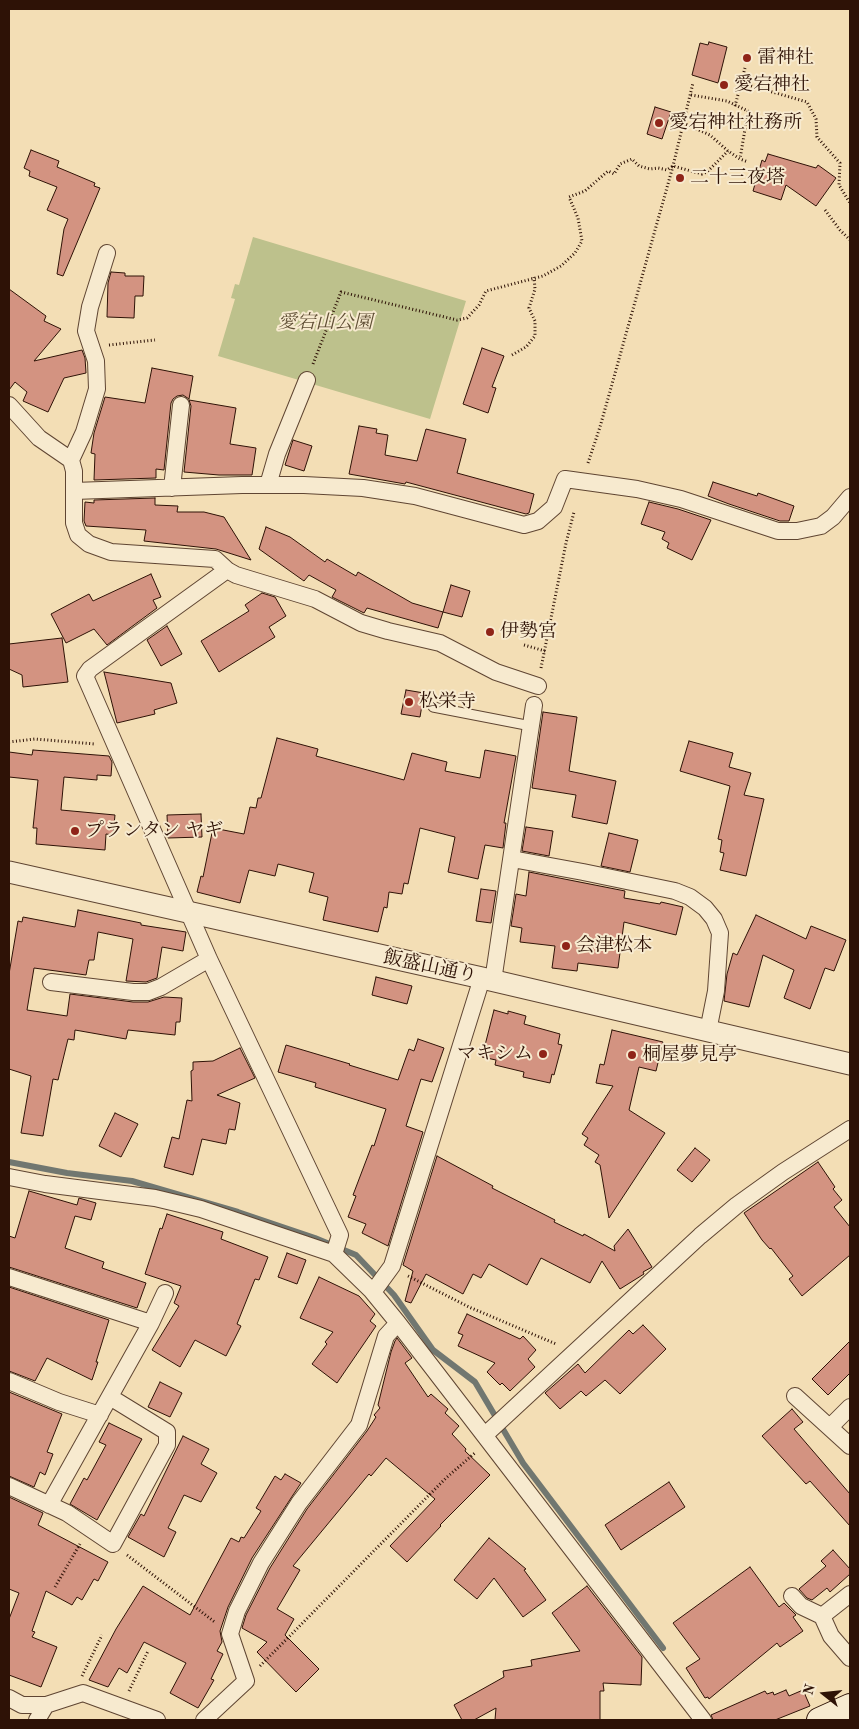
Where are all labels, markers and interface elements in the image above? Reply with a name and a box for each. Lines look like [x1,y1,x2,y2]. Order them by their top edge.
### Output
place label: 雷神社 [757,47,814,69]
marker: 雷神社 [741,52,753,64]
place label: 愛宕神社 [734,74,810,96]
marker: 愛宕神社 [718,79,730,91]
place label: 愛宕神社社務所 [669,112,802,134]
marker: 愛宕神社社務所 [653,117,665,129]
place label: 二十三夜塔 [690,167,785,189]
marker: 二十三夜塔 [674,172,686,184]
park label: 愛宕山公園 [278,312,372,334]
place label: 伊勢宮 [500,621,557,643]
marker: 伊勢宮 [484,626,496,638]
place label: 松栄寺 [419,691,476,713]
marker: 松栄寺 [403,696,415,708]
place label: プランタン ヤギ [85,820,223,842]
marker: プランタン ヤギ [69,825,81,837]
place label: 会津松本 [576,935,652,957]
marker: 会津松本 [560,940,572,952]
street label: 飯盛山通り [381,946,479,988]
place label: マキシム [457,1043,533,1065]
place label: 桐屋夢見亭 [642,1044,737,1066]
marker: マキシム [537,1048,549,1060]
marker: 桐屋夢見亭 [626,1049,638,1061]
north arrow [799,1669,849,1719]
text: N [801,1683,818,1697]

